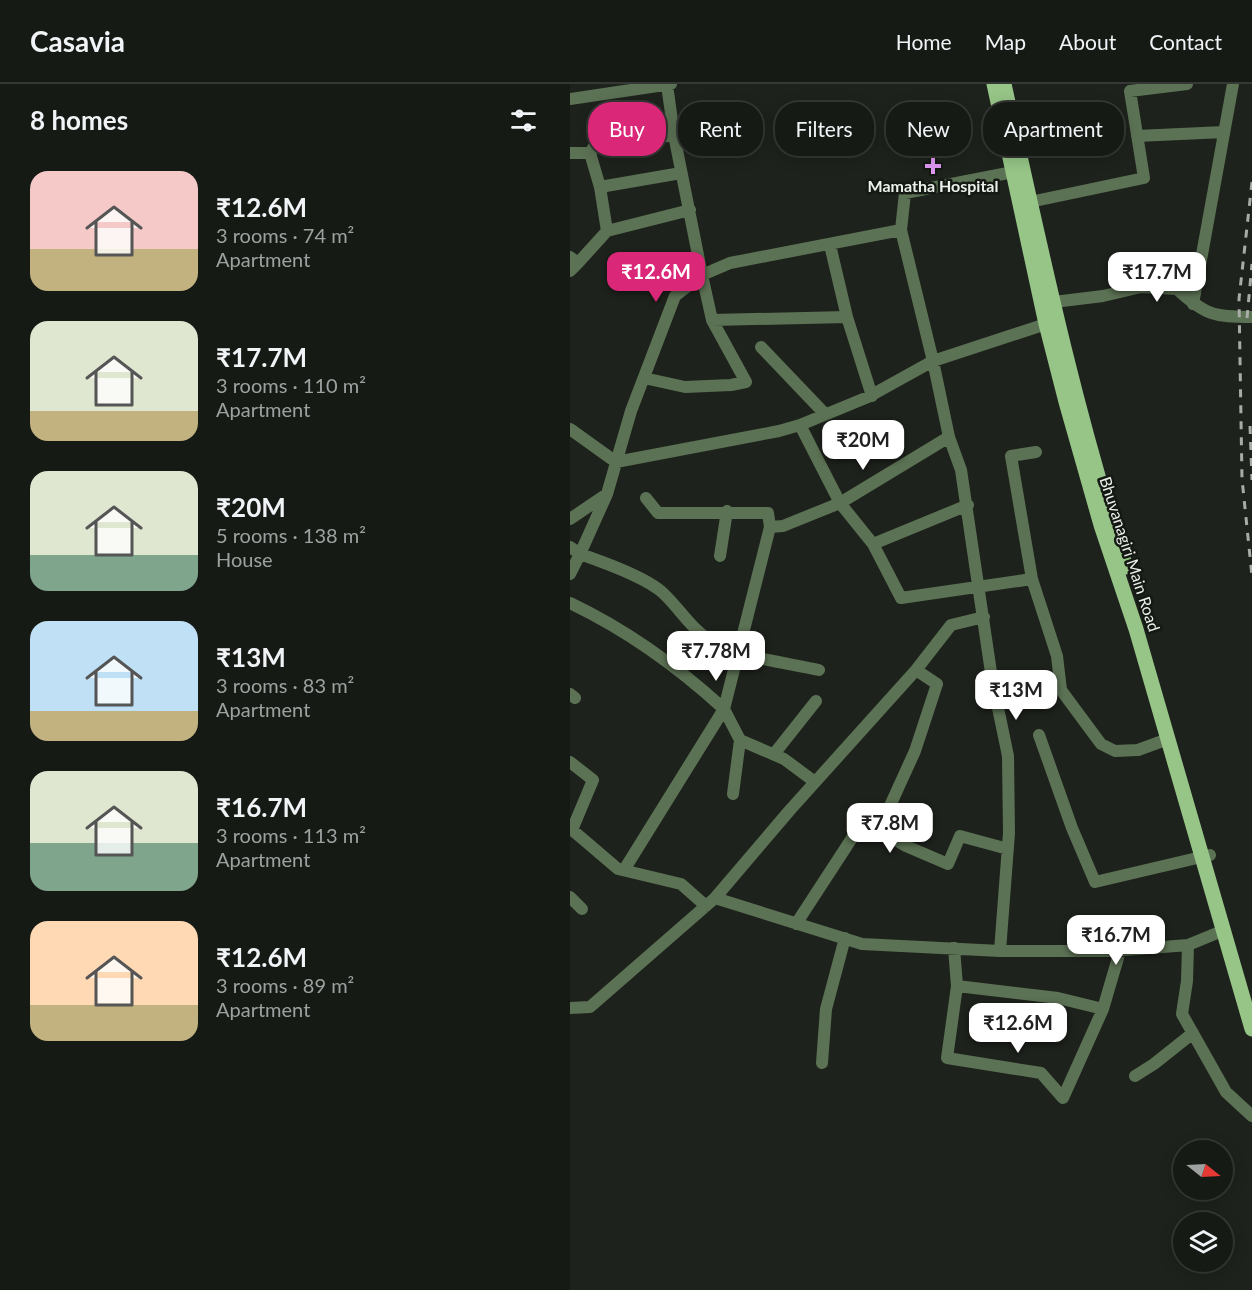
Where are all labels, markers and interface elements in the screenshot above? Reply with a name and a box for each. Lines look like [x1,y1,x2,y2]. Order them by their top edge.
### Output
text: Casavia [30,24,125,58]
text: Home [896,29,952,54]
text: Map [985,29,1026,54]
text: About [1059,29,1116,54]
text: Contact [1149,29,1222,54]
chip: Buy [588,102,666,156]
chip: Rent [678,102,763,156]
chip: Filters [775,102,874,156]
chip: New [886,102,971,156]
chip: Apartment [983,102,1124,156]
text: 8 homes [30,104,128,136]
icon: filters [507,104,540,137]
marker: Mamatha Hospital [924,157,942,175]
place label: Mamatha Hospital [868,176,998,195]
text: ₹12.6M [216,191,307,223]
icon: home [78,195,150,267]
text: 3 rooms · 74 m² [216,223,354,247]
text: Apartment [216,247,310,271]
pin: ₹12.6M [607,252,705,303]
pin: ₹17.7M [1108,252,1206,303]
text: ₹12.6M [621,259,691,283]
text: ₹17.7M [1122,259,1192,283]
text: ₹17.7M [216,341,307,373]
icon: home [78,345,150,417]
text: 3 rooms · 110 m² [216,373,366,397]
text: Apartment [216,397,310,421]
pin: ₹20M [827,420,899,471]
text: ₹20M [836,427,890,451]
street label: Bhuvanagiri Main Road [1096,474,1165,634]
text: ₹20M [216,491,286,523]
icon: home [78,495,150,567]
text: 5 rooms · 138 m² [216,523,366,547]
text: House [216,547,273,571]
pin: ₹7.78M [667,631,765,682]
text: ₹7.78M [681,638,751,662]
text: ₹13M [216,641,286,673]
icon: home [78,645,150,717]
pin: ₹13M [980,670,1052,721]
text: 3 rooms · 83 m² [216,673,354,697]
text: ₹13M [989,677,1043,701]
text: Apartment [216,697,310,721]
text: ₹16.7M [216,791,307,823]
icon: home [78,795,150,867]
pin: ₹7.8M [848,803,932,854]
text: ₹7.8M [861,810,919,834]
text: 3 rooms · 113 m² [216,823,366,847]
text: Apartment [216,847,310,871]
pin: ₹16.7M [1067,915,1165,966]
text: ₹16.7M [1081,922,1151,946]
text: ₹12.6M [216,941,307,973]
icon: home [78,945,150,1017]
text: 3 rooms · 89 m² [216,973,354,997]
text: Apartment [216,997,310,1021]
pin: ₹12.6M [969,1003,1067,1054]
text: ₹12.6M [983,1010,1053,1034]
north arrow [1173,1140,1233,1200]
map controls [1173,1140,1233,1272]
button: layers [1173,1212,1233,1272]

